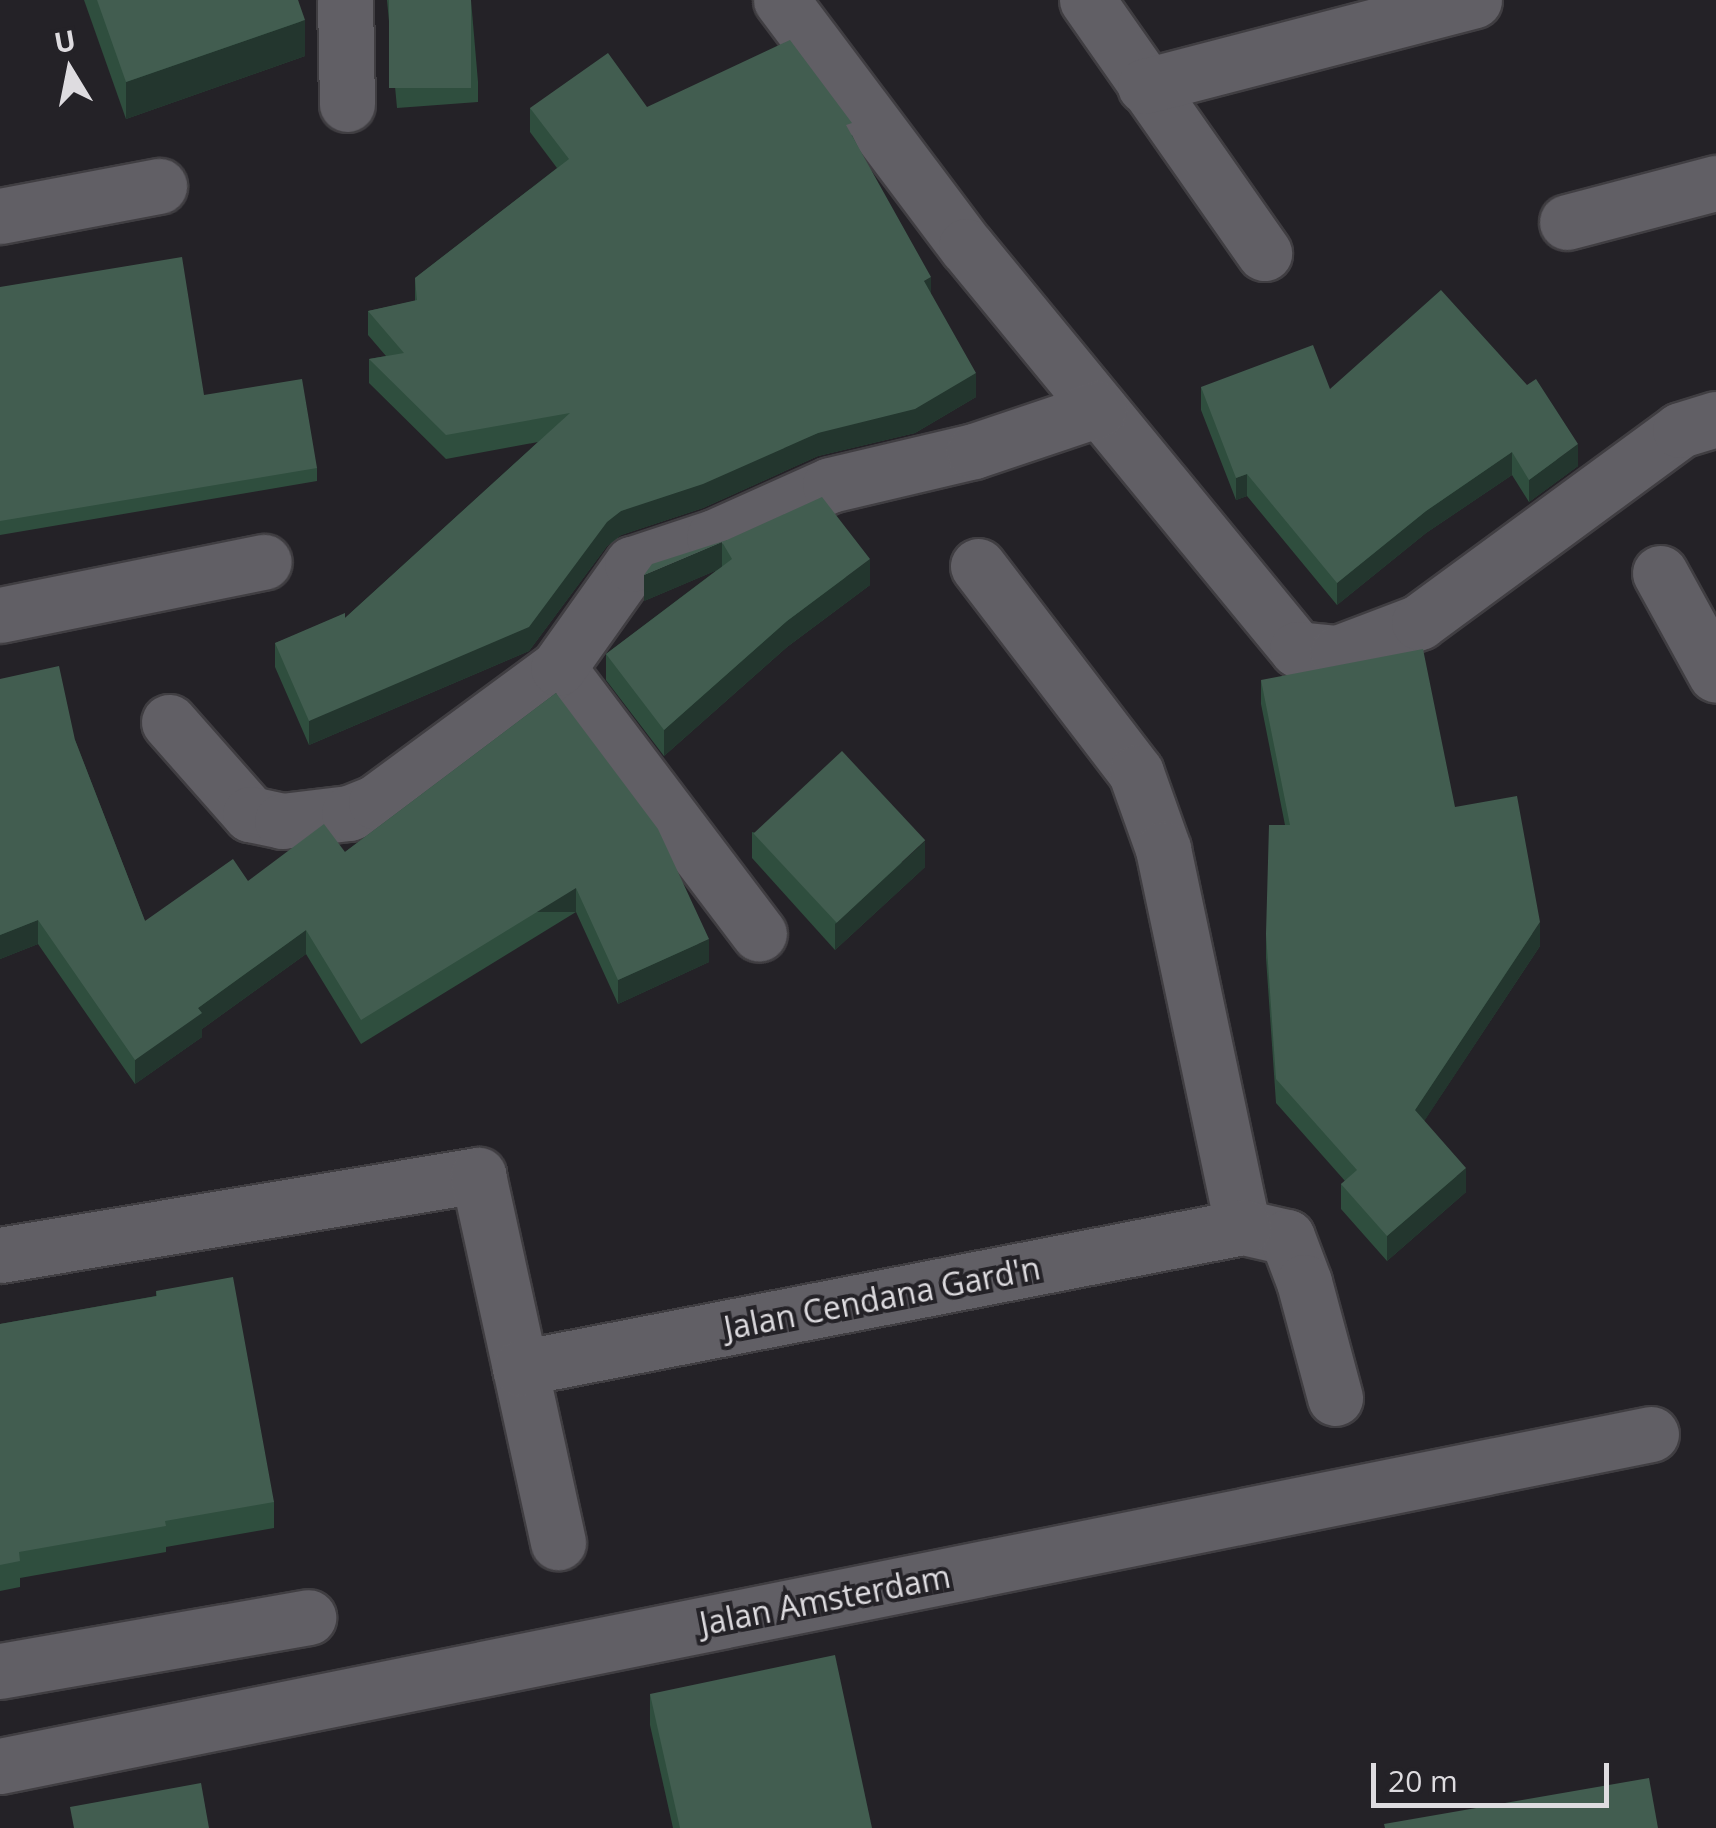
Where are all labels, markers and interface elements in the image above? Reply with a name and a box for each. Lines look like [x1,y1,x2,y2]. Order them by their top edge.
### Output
north arrow [20,20,120,120]
text: U [51,20,79,61]
street label: Jalan Cendana Gard'n [721,1248,1043,1348]
street label: Jalan Amsterdam [696,1557,954,1643]
scale bar [1376,1743,1614,1805]
text: 20 m [1388,1760,1458,1801]

